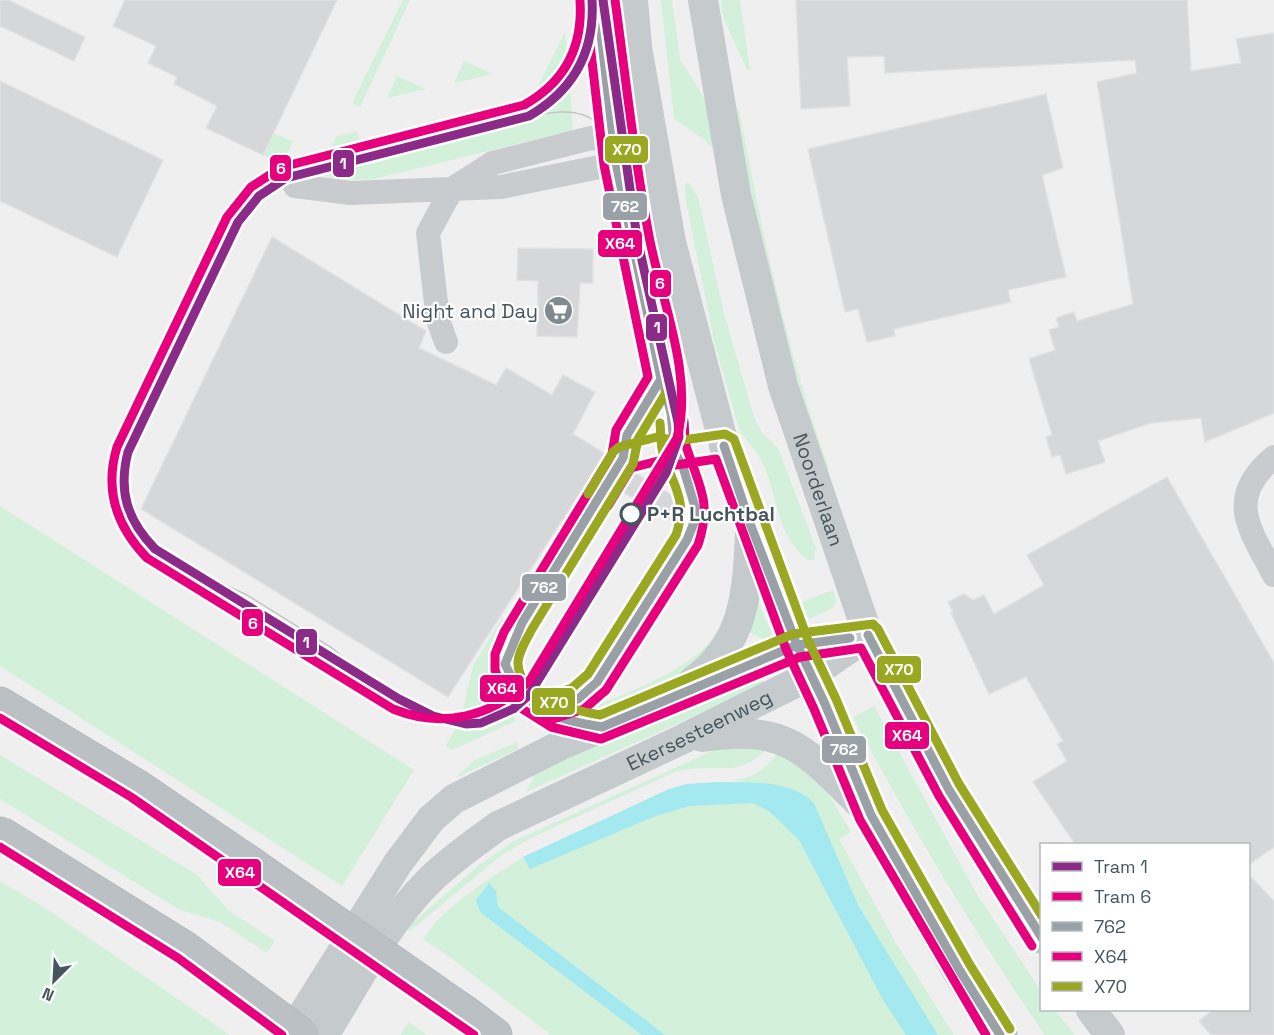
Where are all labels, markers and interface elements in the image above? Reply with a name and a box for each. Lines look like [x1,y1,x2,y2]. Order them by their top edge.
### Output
line badge: X70 [604,135,649,164]
text: X70 [612,139,642,160]
line badge: 1 [332,149,355,178]
text: 1 [339,153,347,174]
line badge: 6 [269,154,292,182]
text: 6 [276,158,286,179]
line badge: 762 [602,192,648,221]
text: 762 [611,196,639,217]
line badge: X64 [597,229,643,258]
text: X64 [605,233,635,254]
line badge: 6 [649,269,672,298]
text: 6 [655,273,665,294]
supermarket icon: Night and Day [543,295,575,327]
place label: Night and Day [402,298,538,324]
line badge: 1 [645,313,668,342]
text: 1 [653,317,661,338]
street label: Noorderlaan [787,430,850,550]
place label: P+R Luchtbal [647,501,775,527]
marker: P+R Luchtbal [620,503,642,525]
line badge: 762 [521,573,567,602]
text: 762 [530,577,558,598]
line badge: 6 [241,608,264,637]
text: 6 [248,613,258,634]
line badge: 1 [295,628,318,656]
text: 1 [302,632,310,653]
line badge: X70 [876,655,922,684]
text: X70 [884,659,914,680]
line badge: X64 [479,674,525,703]
text: X64 [487,678,517,699]
street label: Ekersesteenweg [622,684,776,777]
line badge: X70 [531,687,576,716]
text: X70 [539,692,569,713]
line badge: X64 [884,721,930,750]
text: X64 [892,725,922,746]
line badge: 762 [821,735,867,764]
text: 762 [830,739,858,760]
legend [1040,843,1250,1011]
text: Tram 1 [1094,855,1148,878]
line badge: X64 [217,858,262,887]
text: X64 [225,862,255,883]
text: Tram 6 [1094,885,1151,908]
text: 762 [1094,915,1126,938]
text: X64 [1094,945,1128,968]
north arrow [24,951,84,1011]
text: X70 [1094,975,1127,998]
text: N [39,982,57,1006]

